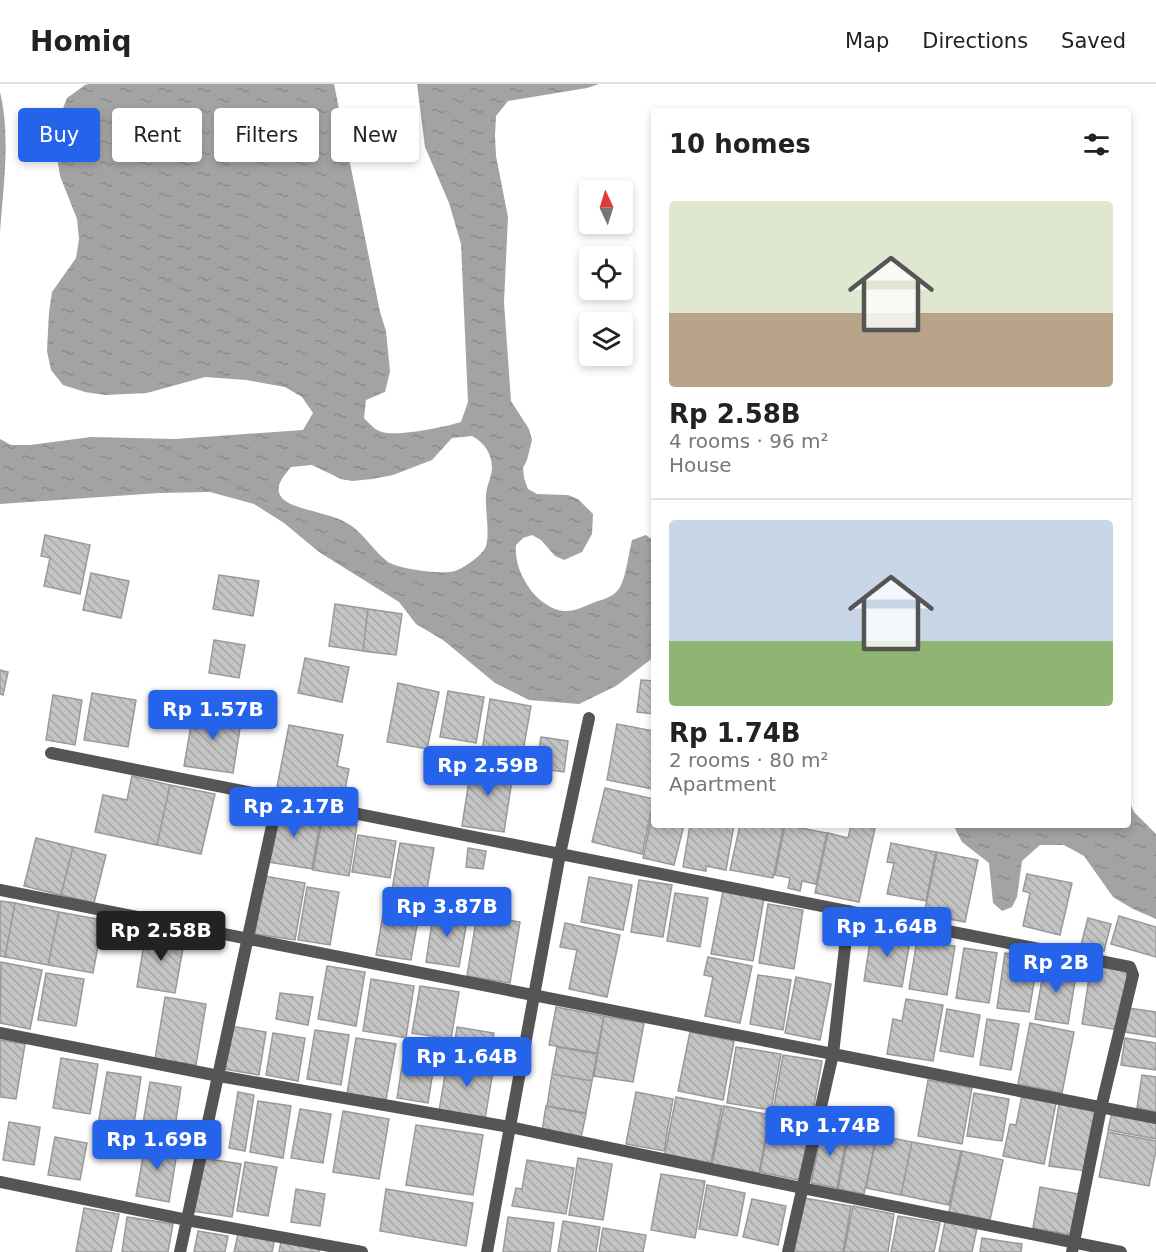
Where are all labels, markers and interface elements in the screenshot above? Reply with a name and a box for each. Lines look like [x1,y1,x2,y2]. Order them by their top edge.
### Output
text: Homiq [30,25,132,58]
text: Map [845,29,889,53]
text: Directions [922,29,1028,53]
text: Saved [1061,29,1126,53]
chip: Buy [18,108,100,162]
chip: Rent [112,108,202,162]
chip: Filters [214,108,319,162]
chip: New [331,108,419,162]
icon: filters [1080,128,1113,161]
text: 10 homes [669,129,811,159]
north arrow [579,180,633,234]
map controls [579,180,633,366]
icon: home [837,240,945,348]
button: locate [579,246,633,300]
button: layers [579,312,633,366]
text: Rp 2.58B [669,399,801,429]
text: 4 rooms · 96 m² [669,429,829,453]
text: House [669,453,732,477]
icon: home [837,559,945,667]
pin: Rp 1.57B [151,690,275,741]
text: Rp 1.57B [162,697,264,721]
text: Rp 1.74B [669,718,801,748]
pin: Rp 2.59B [426,746,550,797]
text: 2 rooms · 80 m² [669,748,829,772]
text: Rp 2.59B [437,753,539,777]
text: Apartment [669,772,776,796]
pin: Rp 2.17B [232,787,356,838]
text: Rp 2.17B [243,794,345,818]
pin: Rp 3.87B [385,887,509,938]
text: Rp 3.87B [396,894,498,918]
pin: Rp 1.64B [825,907,949,958]
pin: Rp 2.58B [99,911,223,962]
text: Rp 1.64B [836,914,938,938]
text: Rp 2.58B [110,918,212,942]
pin: Rp 2B [1014,943,1098,994]
text: Rp 2B [1023,950,1089,974]
pin: Rp 1.64B [405,1037,529,1088]
text: Rp 1.64B [416,1044,518,1068]
pin: Rp 1.74B [768,1106,892,1157]
text: Rp 1.74B [779,1113,881,1137]
pin: Rp 1.69B [95,1120,219,1171]
text: Rp 1.69B [106,1127,208,1151]

